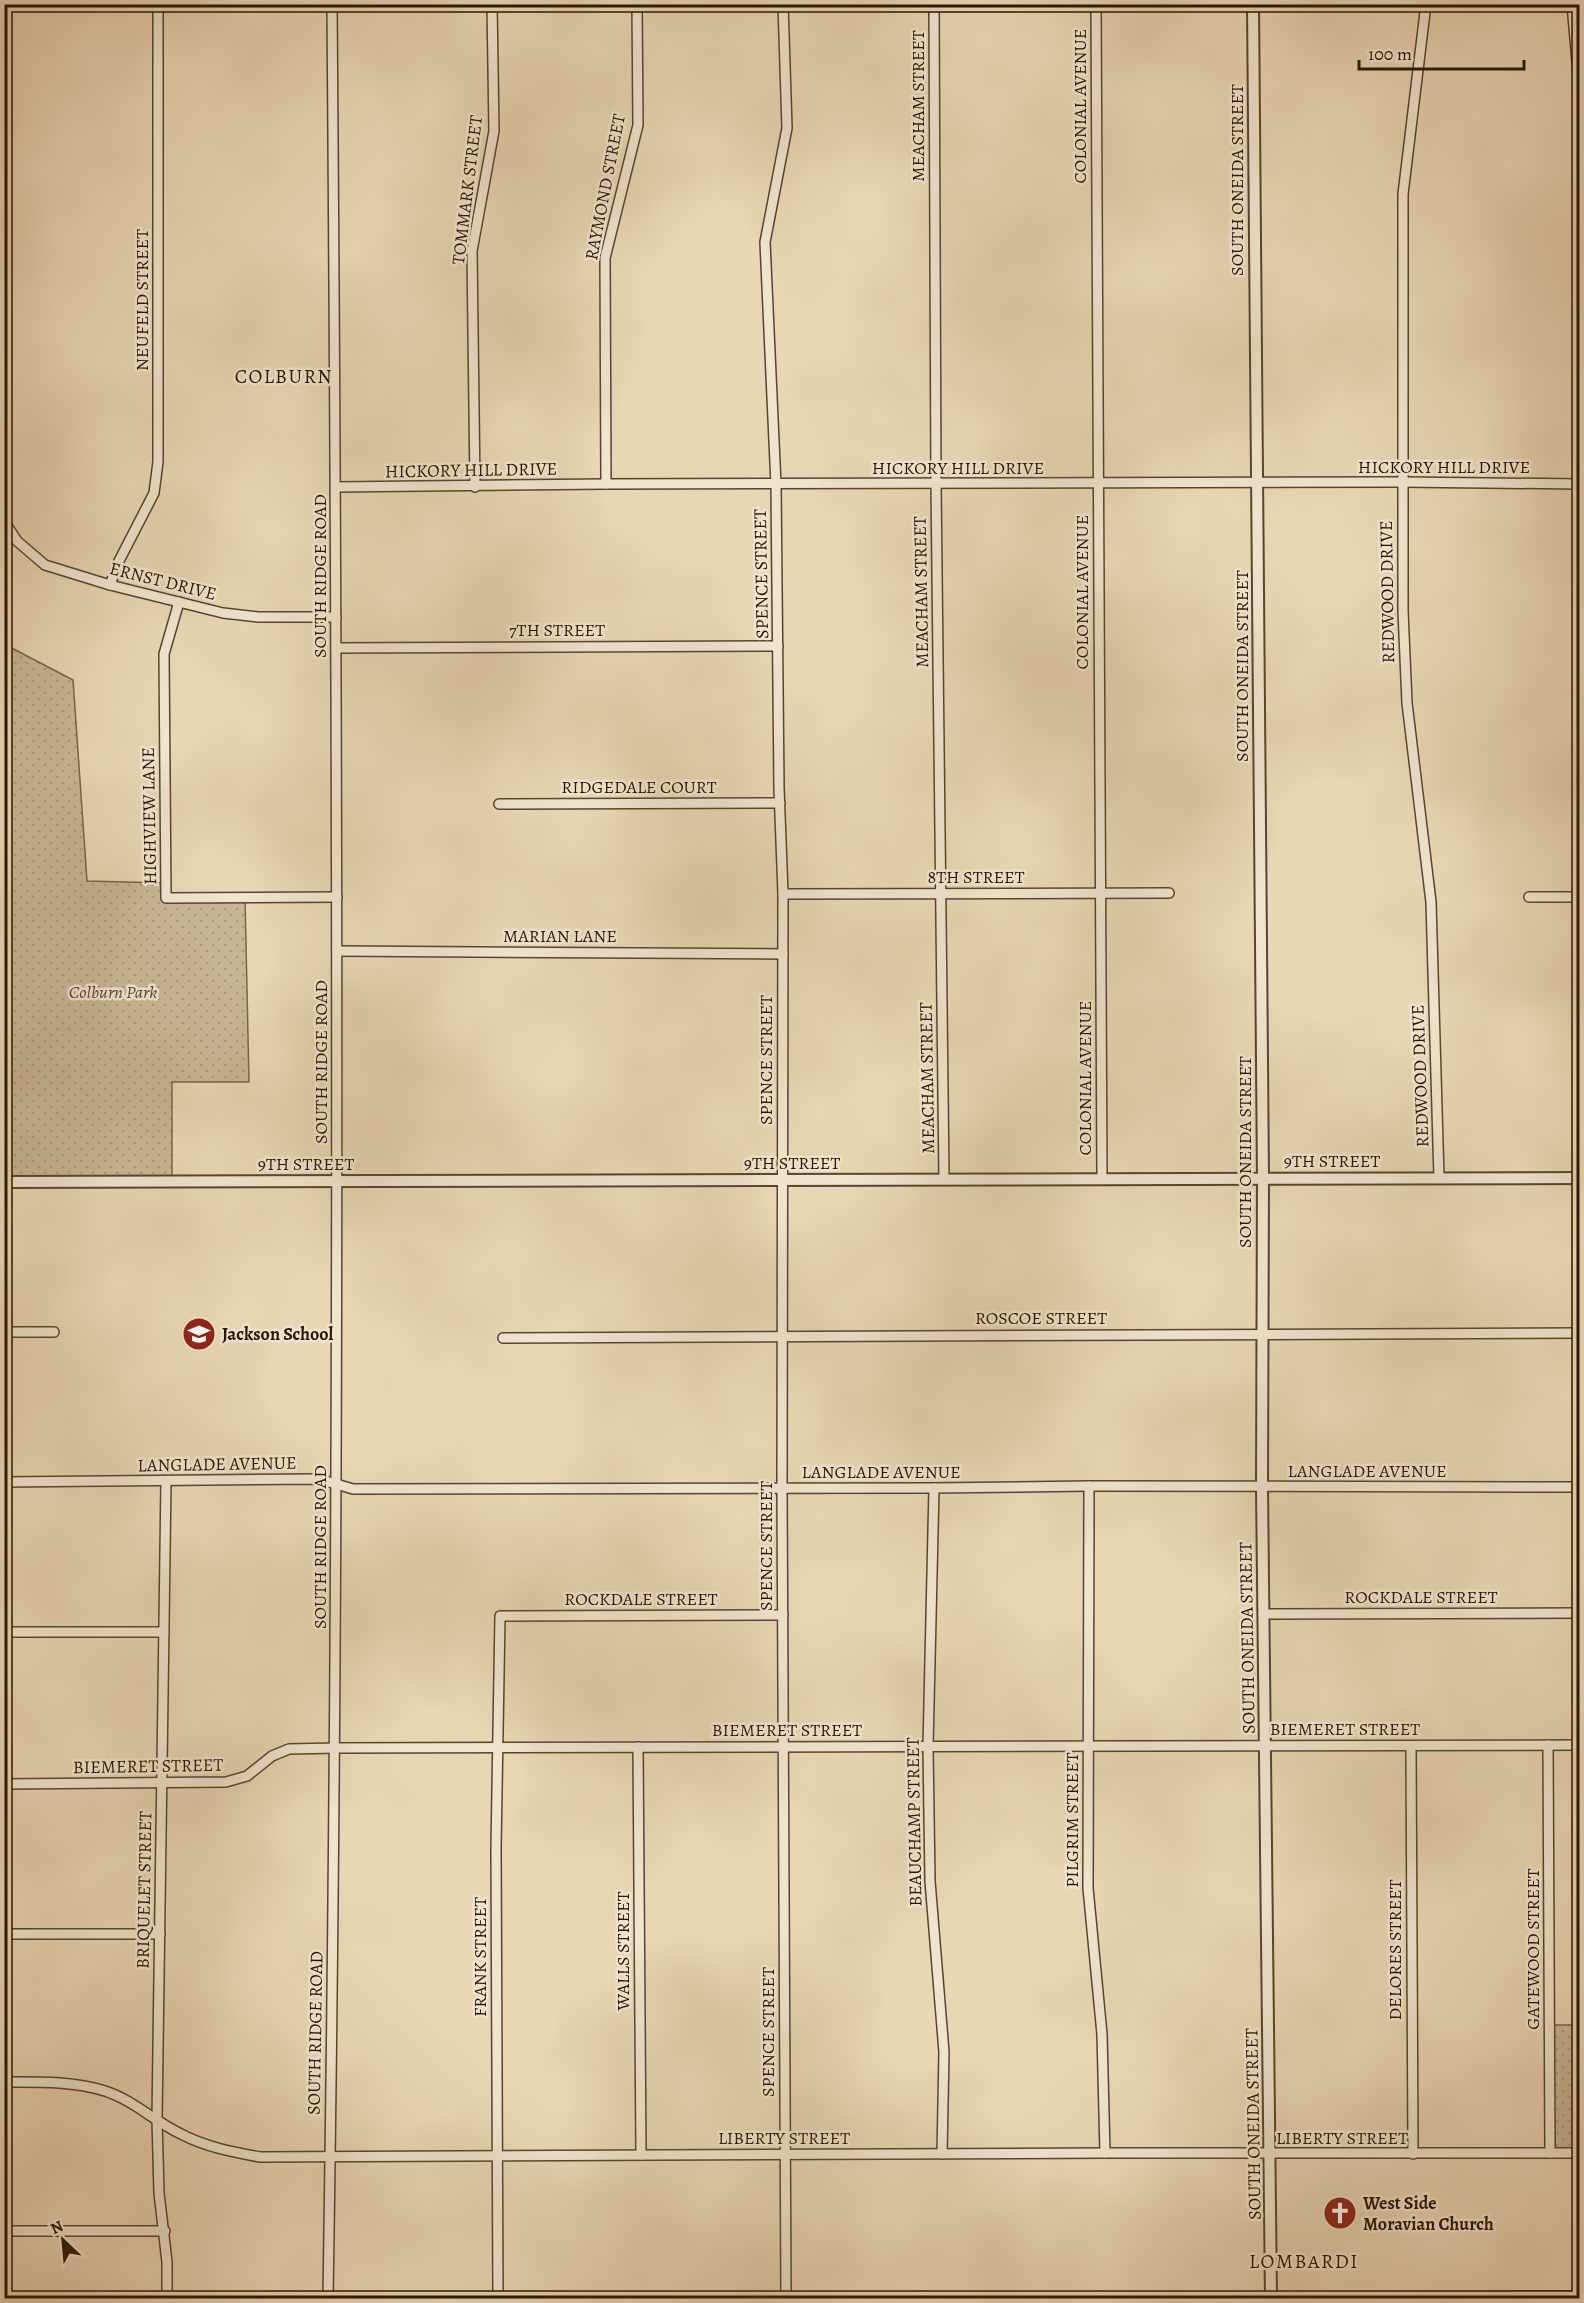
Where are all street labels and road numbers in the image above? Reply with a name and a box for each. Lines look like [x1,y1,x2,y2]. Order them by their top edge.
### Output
street label: COLONIAL AVENUE [1068,29,1092,183]
street label: MEACHAM STREET [906,30,930,182]
street label: SOUTH ONEIDA STREET [1225,84,1249,276]
street label: RAYMOND STREET [579,112,631,262]
street label: TOMMARK STREET [446,114,488,266]
street label: NEUFELD STREET [130,229,154,371]
street label: HICKORY HILL DRIVE [1358,455,1530,479]
street label: HICKORY HILL DRIVE [385,456,557,484]
street label: HICKORY HILL DRIVE [872,456,1044,480]
street label: SOUTH RIDGE ROAD [308,494,332,658]
street label: SPENCE STREET [748,509,774,639]
street label: COLONIAL AVENUE [1070,515,1094,669]
street label: MEACHAM STREET [908,516,934,668]
street label: REDWOOD DRIVE [1374,520,1400,664]
street label: ERNST DRIVE [107,556,219,606]
street label: SOUTH ONEIDA STREET [1230,570,1254,762]
street label: 7TH STREET [509,618,605,642]
street label: HIGHVIEW LANE [136,747,162,885]
street label: RIDGEDALE COURT [561,775,717,799]
street label: 8TH STREET [927,865,1025,889]
street label: MARIAN LANE [503,924,617,948]
street label: SOUTH RIDGE ROAD [309,980,333,1144]
street label: SPENCE STREET [754,995,778,1125]
street label: COLONIAL AVENUE [1073,1001,1097,1155]
street label: MEACHAM STREET [914,1002,940,1154]
street label: REDWOOD DRIVE [1406,1004,1434,1148]
street label: SOUTH ONEIDA STREET [1233,1056,1257,1248]
street label: 9TH STREET [1284,1149,1380,1173]
street label: 9TH STREET [744,1151,840,1175]
street label: 9TH STREET [258,1152,354,1176]
street label: ROSCOE STREET [975,1306,1107,1330]
street label: LANGLADE AVENUE [137,1451,297,1477]
street label: LANGLADE AVENUE [1287,1459,1447,1483]
street label: LANGLADE AVENUE [801,1460,961,1484]
street label: SOUTH RIDGE ROAD [308,1465,332,1629]
street label: SPENCE STREET [754,1481,778,1611]
street label: SOUTH ONEIDA STREET [1233,1542,1261,1734]
street label: ROCKDALE STREET [1344,1585,1498,1609]
street label: ROCKDALE STREET [564,1587,718,1611]
street label: BIEMERET STREET [1270,1717,1420,1741]
street label: BIEMERET STREET [712,1718,862,1742]
street label: BEAUCHAMP STREET [901,1737,927,1907]
street label: PILGRIM STREET [1060,1752,1084,1888]
street label: BIEMERET STREET [73,1753,224,1779]
street label: BRIQUELET STREET [131,1811,157,1969]
street label: GATEWOOD STREET [1521,1868,1545,2030]
street label: DELORES STREET [1383,1879,1407,2021]
street label: WALLS STREET [611,1891,635,2012]
street label: FRANK STREET [468,1897,492,2017]
street label: SOUTH RIDGE ROAD [302,1951,328,2115]
street label: SPENCE STREET [756,1967,780,2097]
street label: SOUTH ONEIDA STREET [1239,2028,1267,2220]
street label: LIBERTY STREET [718,2126,850,2150]
street label: LIBERTY STREET [1276,2126,1408,2150]

